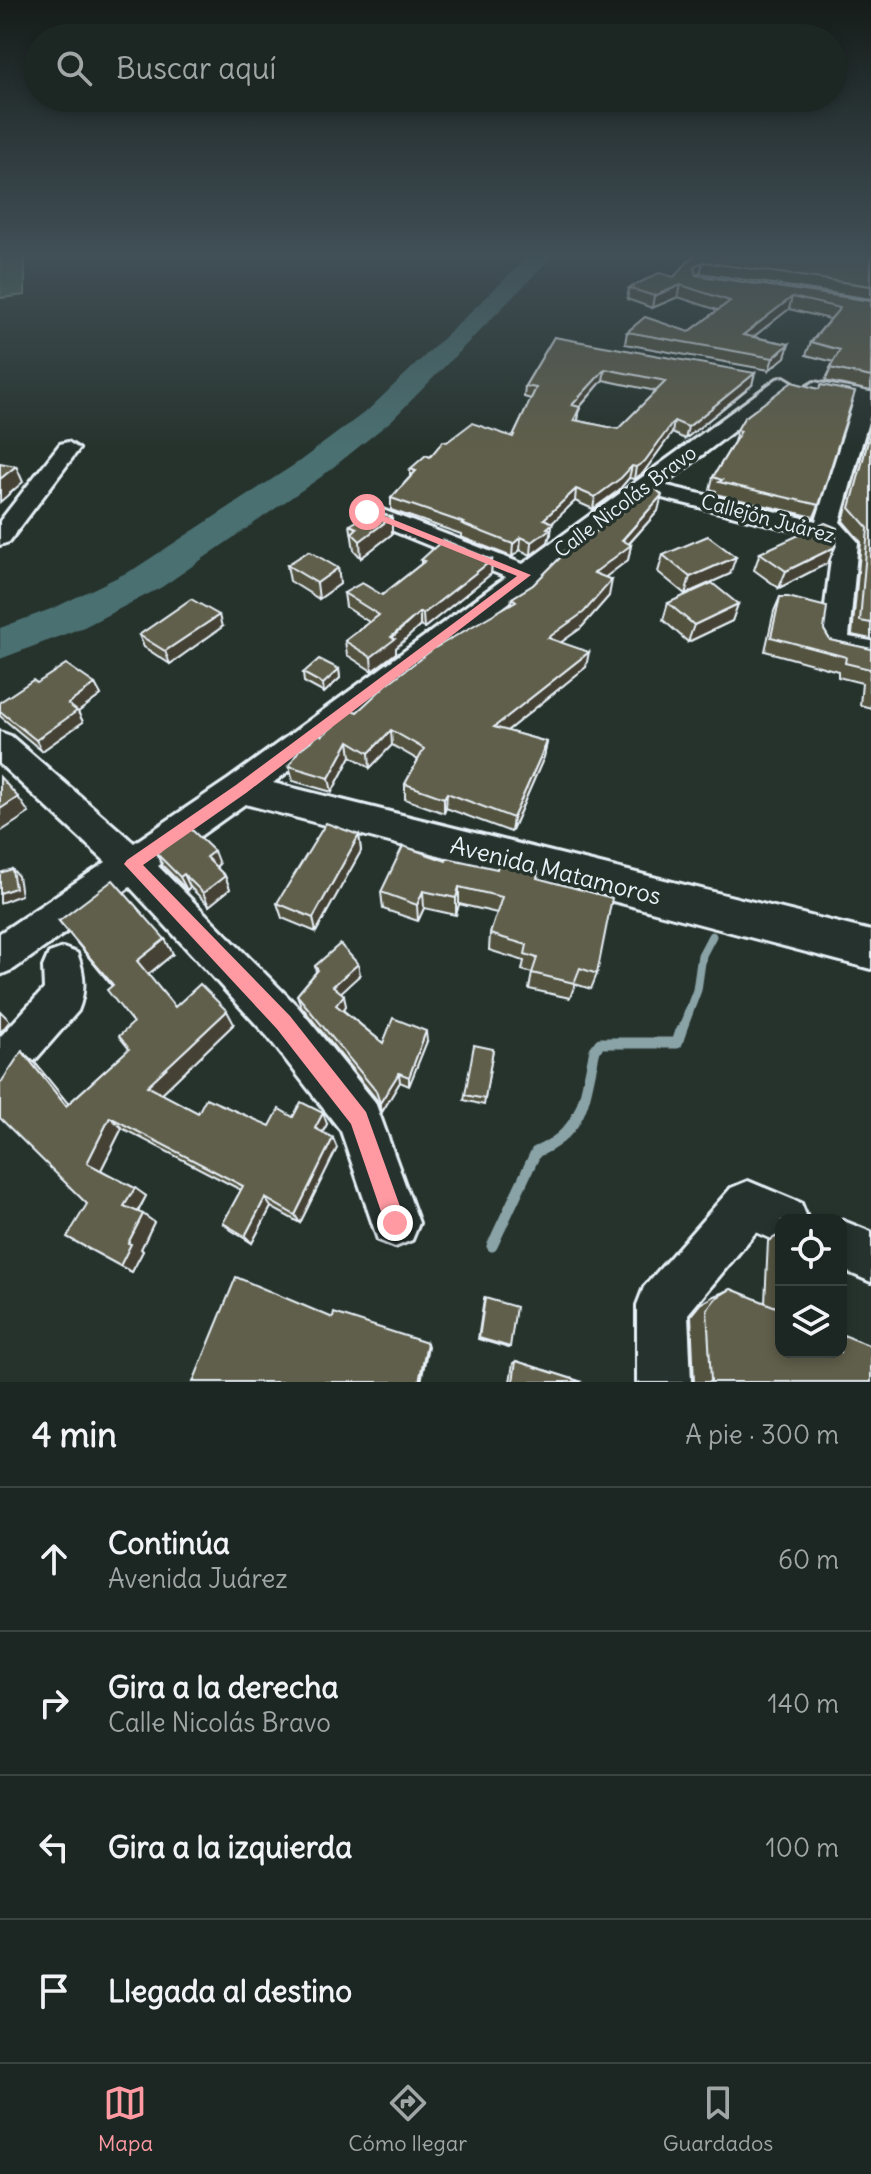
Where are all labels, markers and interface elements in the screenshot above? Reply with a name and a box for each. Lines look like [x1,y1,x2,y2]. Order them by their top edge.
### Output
search box [24,24,847,112]
icon: search [52,46,96,90]
text: Buscar aquí [116,49,276,87]
street label: Calle Nicolás Bravo [549,439,701,563]
street label: Callejón Juárez [698,488,838,548]
route start [349,494,385,530]
street label: Avenida Matamoros [448,829,664,911]
route end [377,1205,413,1241]
map controls [775,1214,847,1358]
button: locate [775,1214,847,1286]
button: layers [775,1286,847,1358]
text: 4 min [32,1413,117,1456]
text: A pie · 300 m [685,1418,839,1451]
text: Continúa [108,1524,230,1562]
icon: ahead [32,1537,76,1581]
text: 60 m [778,1543,839,1576]
text: Avenida Juárez [108,1562,288,1595]
text: Gira a la derecha [108,1668,339,1706]
icon: right [32,1681,76,1725]
text: 140 m [768,1687,839,1720]
text: Calle Nicolás Bravo [108,1706,331,1739]
icon: left [32,1825,76,1869]
text: Gira a la izquierda [108,1828,352,1866]
text: 100 m [765,1831,839,1864]
icon: arrive [32,1969,76,2013]
text: Llegada al destino [108,1972,352,2010]
tab: Mapa [98,2081,153,2157]
tab: Cómo llegar [348,2081,467,2157]
tab: Guardados [663,2081,773,2157]

